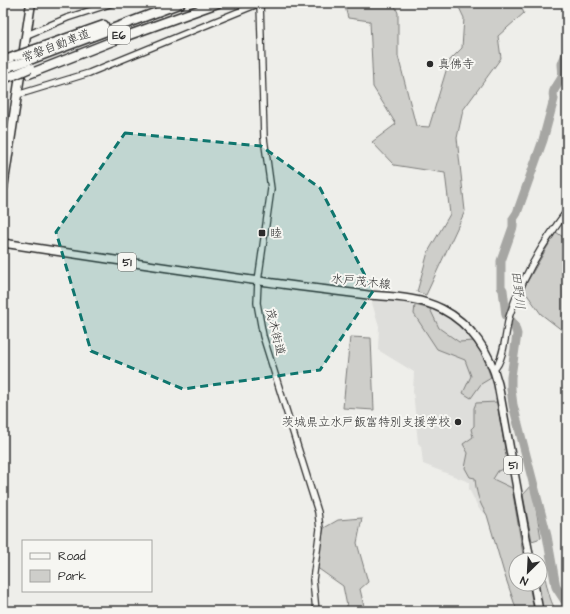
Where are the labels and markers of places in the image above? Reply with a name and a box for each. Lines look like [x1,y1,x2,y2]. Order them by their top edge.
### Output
place label: 真佛寺 [438,56,474,73]
marker: 真佛寺 [425,59,435,69]
place label: 睦 [270,225,282,242]
marker: 睦 [257,228,267,238]
place label: 茨城県立水戸飯富特別支援学校 [282,414,450,431]
marker: 茨城県立水戸飯富特別支援学校 [453,417,463,427]

